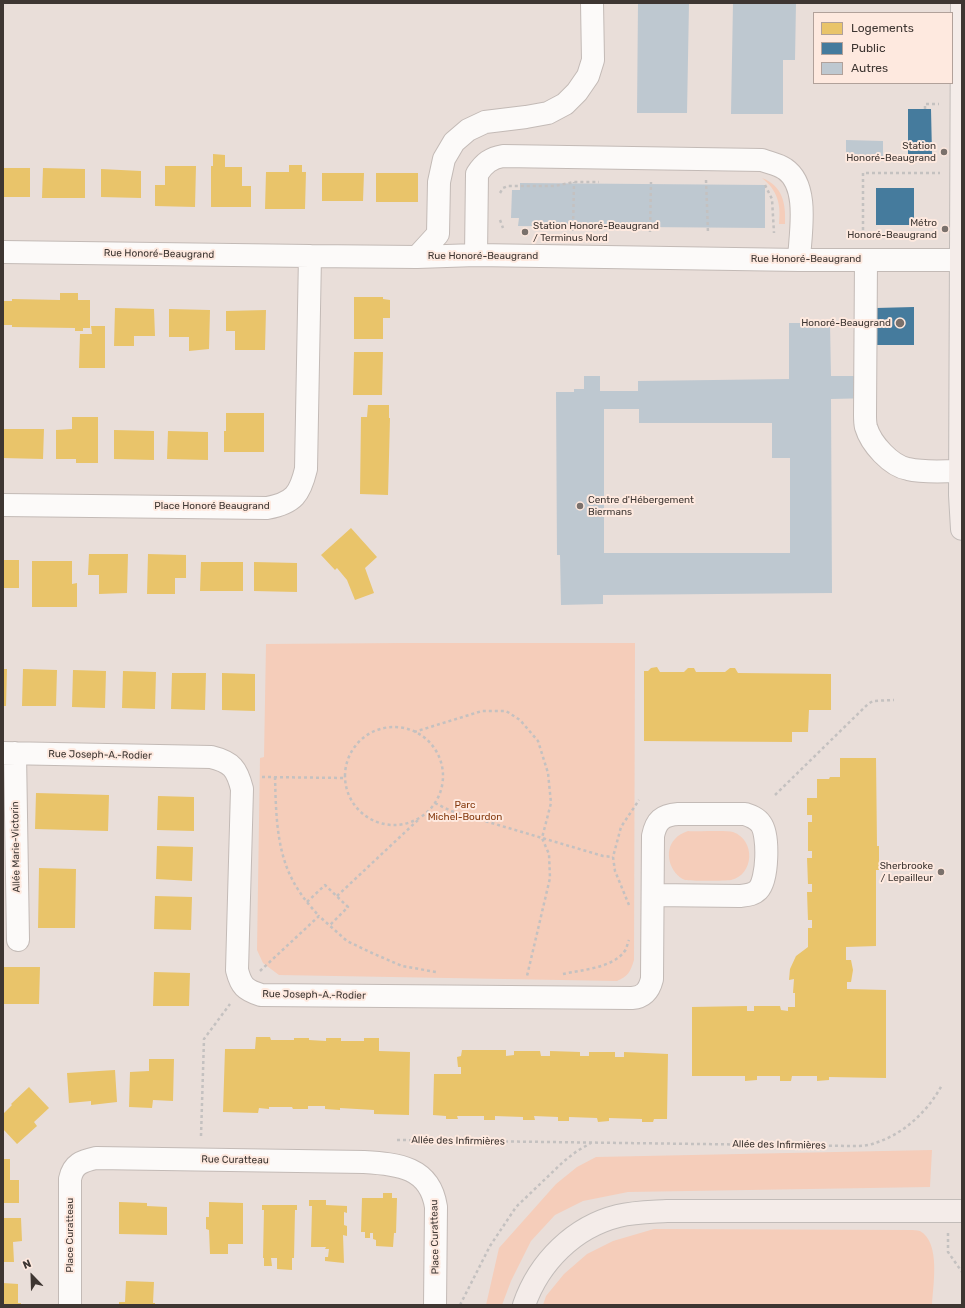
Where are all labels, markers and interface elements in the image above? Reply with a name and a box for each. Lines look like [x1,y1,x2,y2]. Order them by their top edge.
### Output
legend [813,12,953,84]
text: Logements [851,21,914,35]
text: Public [851,41,886,55]
text: Autres [851,61,888,75]
place label: Station Honoré-Beaugrand [846,140,936,164]
marker: Station Honoré-Beaugrand [939,147,949,157]
place label: Métro Honoré-Beaugrand [847,217,937,240]
place label: Station Honoré-Beaugrand / Terminus Nord [533,220,659,244]
marker: Métro Honoré-Beaugrand [940,224,950,234]
marker: Station Honoré-Beaugrand / Terminus Nord [520,227,530,237]
street label: Rue Honoré-Beaugrand [104,247,214,261]
street label: Rue Honoré-Beaugrand [428,250,538,262]
street label: Rue Honoré-Beaugrand [751,253,861,265]
place label: Honoré-Beaugrand [801,317,891,329]
marker: Honoré-Beaugrand [894,317,906,329]
place label: Centre d'Hébergement Biermans [588,494,694,518]
street label: Place Honoré Beaugrand [154,500,270,512]
marker: Centre d'Hébergement Biermans [575,501,585,511]
street label: Rue Joseph-A.-Rodier [48,748,152,762]
park label: Parc Michel-Bourdon [428,799,502,822]
street label: Allée Marie-Victorin [9,801,23,893]
place label: Sherbrooke / Lepailleur [880,860,933,884]
marker: Sherbrooke / Lepailleur [936,867,946,877]
street label: Rue Joseph-A.-Rodier [262,988,366,1002]
street label: Allée des Infirmières [411,1134,505,1148]
street label: Allée des Infirmières [732,1138,826,1152]
street label: Rue Curatteau [201,1153,269,1167]
street label: Place Curatteau [64,1198,76,1272]
street label: Place Curatteau [428,1200,442,1274]
north arrow [12,1256,52,1296]
text: N [21,1257,33,1272]

